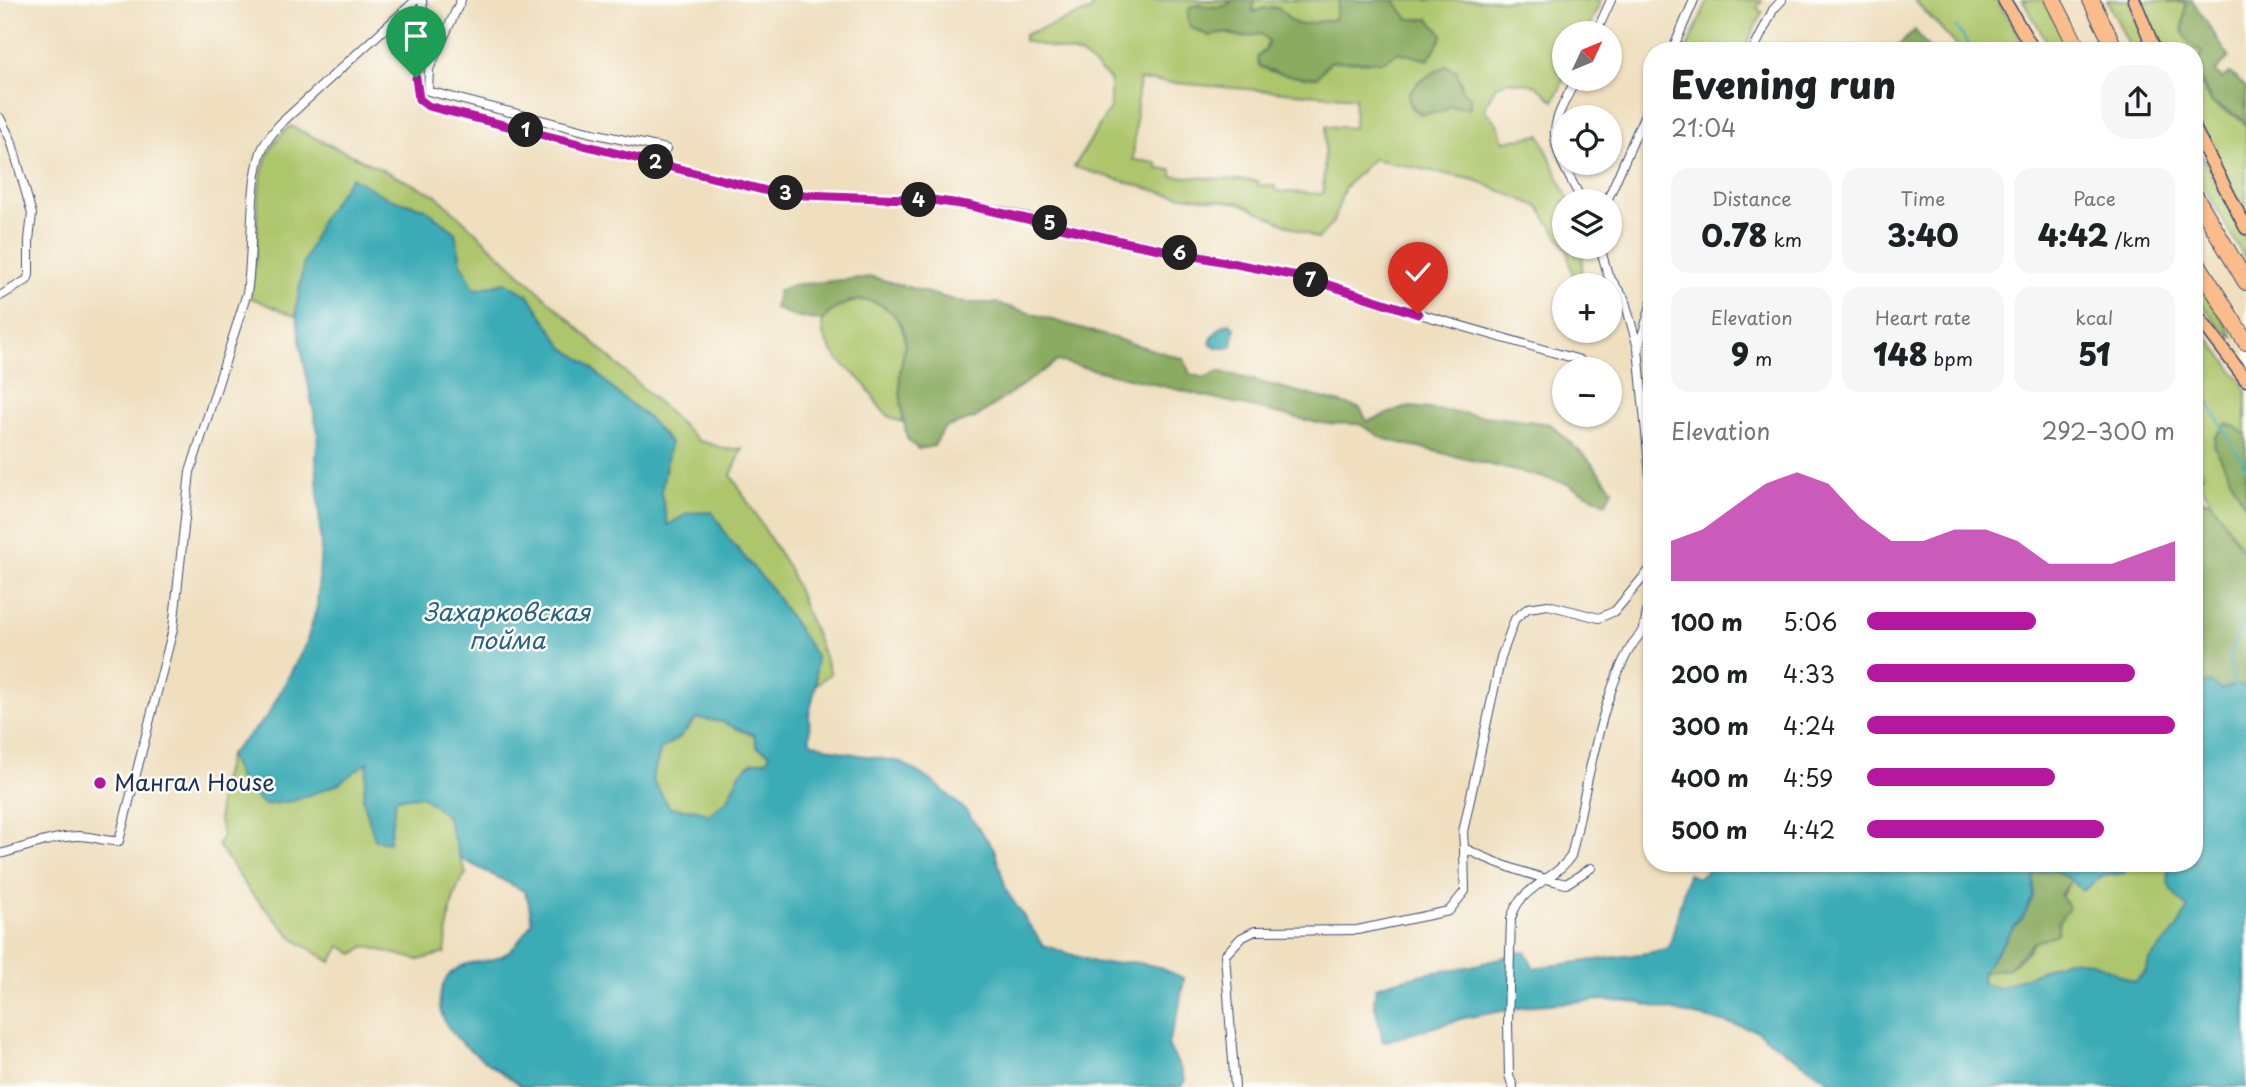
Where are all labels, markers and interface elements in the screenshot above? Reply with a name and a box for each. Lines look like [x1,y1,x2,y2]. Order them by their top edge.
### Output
pin [386,6,446,78]
icon: arrive [397,17,435,55]
north arrow [1552,21,1622,91]
map controls [1552,21,1622,427]
text: Evening run [1671,55,1896,112]
button: share [2101,65,2175,139]
button: locate [1552,105,1622,175]
text: 21:04 [1671,110,1736,145]
pin: 1 [508,113,544,148]
text: 1 [521,115,530,143]
pin: 2 [638,144,674,180]
text: 2 [649,147,662,175]
pin: 3 [768,176,804,210]
text: 3 [779,178,792,206]
pin: 4 [902,182,936,218]
text: Distance [1712,184,1792,212]
text: Time [1901,184,1945,212]
text: Pace [2073,184,2116,212]
text: 4 [912,185,925,213]
button: layers [1552,189,1622,259]
pin: 5 [1032,206,1068,241]
text: 5 [1043,208,1056,236]
text: 0.78 [1701,212,1767,257]
text: 3:40 [1887,212,1959,257]
text: 4:42 [2038,212,2108,257]
text: km [1767,225,1802,253]
text: /km [2108,225,2151,253]
pin: 6 [1162,236,1198,270]
text: 6 [1173,238,1186,266]
pin [1388,242,1448,314]
icon: check [1399,253,1437,291]
pin: 7 [1294,262,1328,298]
text: 7 [1305,265,1316,293]
button: + [1552,273,1622,343]
text: Elevation [1711,303,1793,331]
text: Heart rate [1875,303,1971,331]
text: kcal [2075,303,2113,331]
text: 9 [1731,331,1749,376]
text: 148 [1873,331,1927,376]
text: 51 [2078,331,2110,376]
text: m [1749,344,1772,372]
text: bpm [1927,344,1973,372]
button: − [1552,357,1622,427]
text: Elevation [1671,413,1770,448]
text: 292–300 m [2041,413,2175,448]
water label: Захарковская пойма [424,593,592,657]
text: 100 m [1671,604,1743,639]
text: 5:06 [1783,604,1837,639]
text: 200 m [1671,656,1748,691]
text: 4:33 [1783,656,1835,691]
text: 300 m [1671,708,1749,743]
text: 4:24 [1783,708,1836,743]
text: 400 m [1671,760,1749,795]
text: 4:59 [1783,760,1833,795]
place label: Мангал House [114,764,275,799]
marker: Мангал House [92,775,108,791]
text: 500 m [1671,812,1748,847]
text: 4:42 [1783,812,1835,847]

